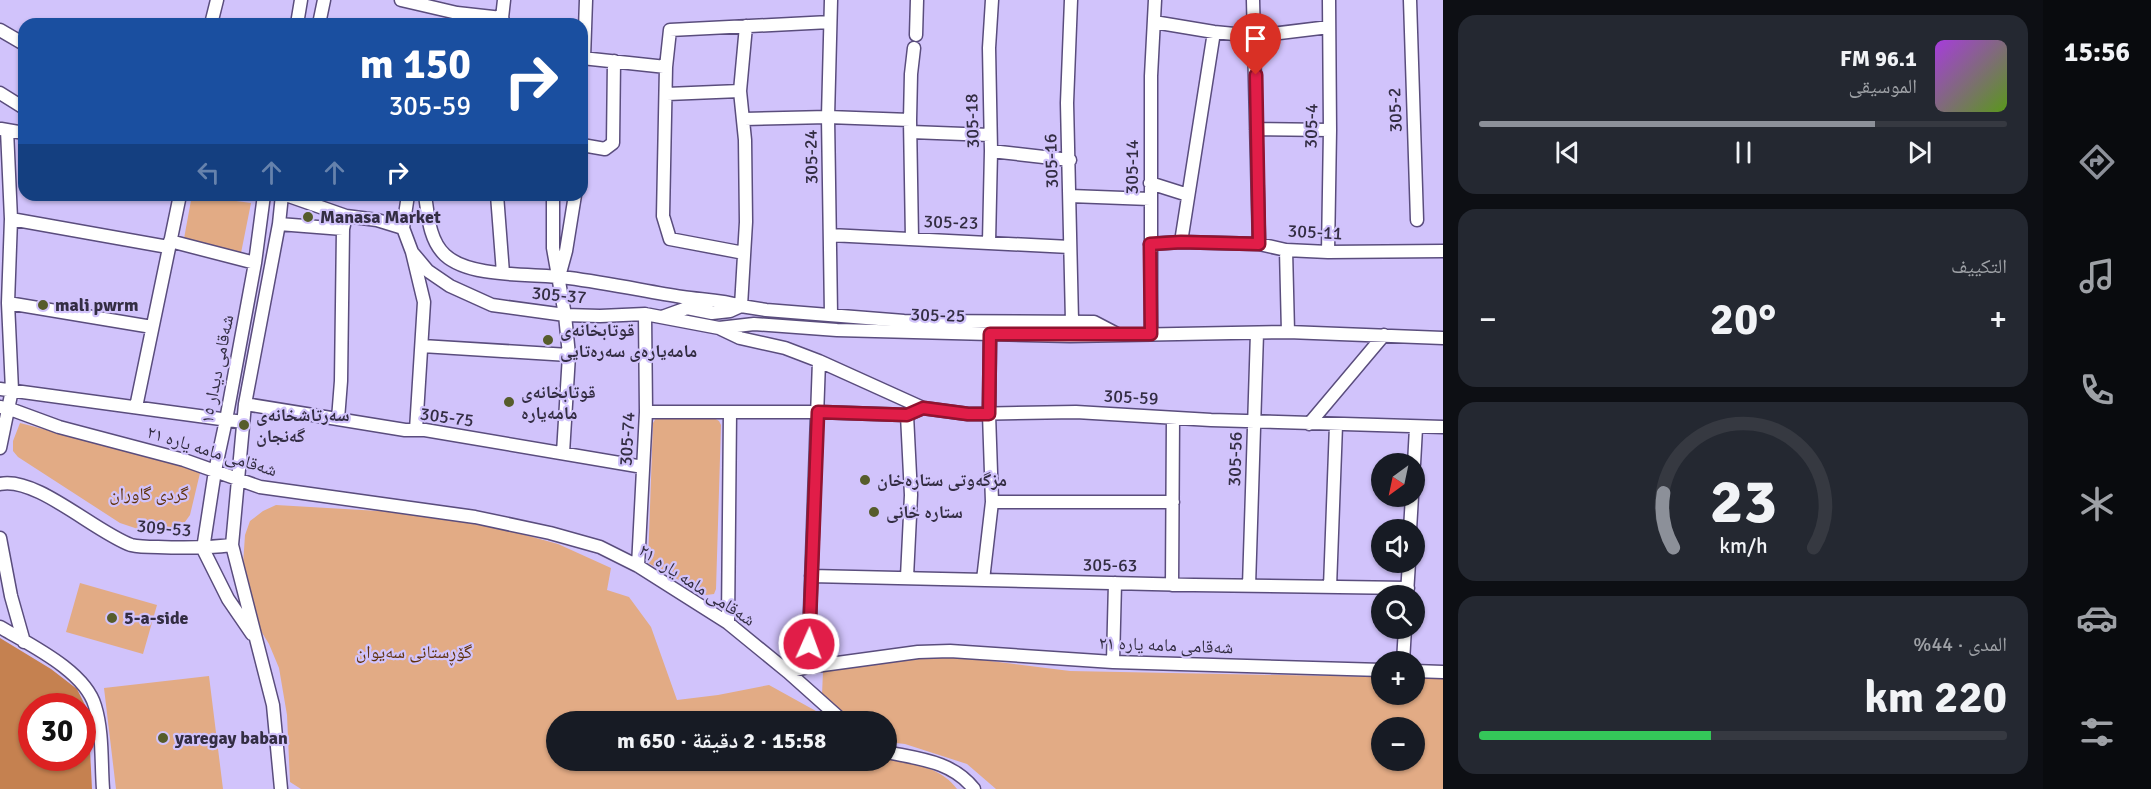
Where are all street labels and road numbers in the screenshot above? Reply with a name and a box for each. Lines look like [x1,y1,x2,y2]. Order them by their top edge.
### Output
street label: 305-2 [1383,87,1407,133]
street label: 305-18 [960,93,984,149]
street label: 305-4 [1300,103,1322,149]
street label: 305-24 [800,129,822,185]
street label: 305-16 [1039,133,1063,189]
street label: 305-14 [1121,139,1143,194]
street label: 305-23 [923,210,979,234]
street label: 305-11 [1287,220,1343,244]
street label: 305-37 [531,282,587,308]
street label: 305-25 [910,303,966,327]
street label: شەقامی دیدار ١٥ [196,313,238,425]
street label: 305-59 [1103,385,1159,409]
street label: 305-75 [419,402,475,432]
street label: 305-74 [615,411,639,467]
street label: شەقامی مامە یارە ٢١ [144,421,280,481]
street label: 305-56 [1223,431,1247,487]
street label: 309-53 [136,515,192,541]
street label: شەقامی مامە یارە ٢١ [634,539,760,631]
street label: 305-63 [1082,554,1138,576]
street label: شەقامی مامە یارە ٢١ [1098,632,1234,658]

